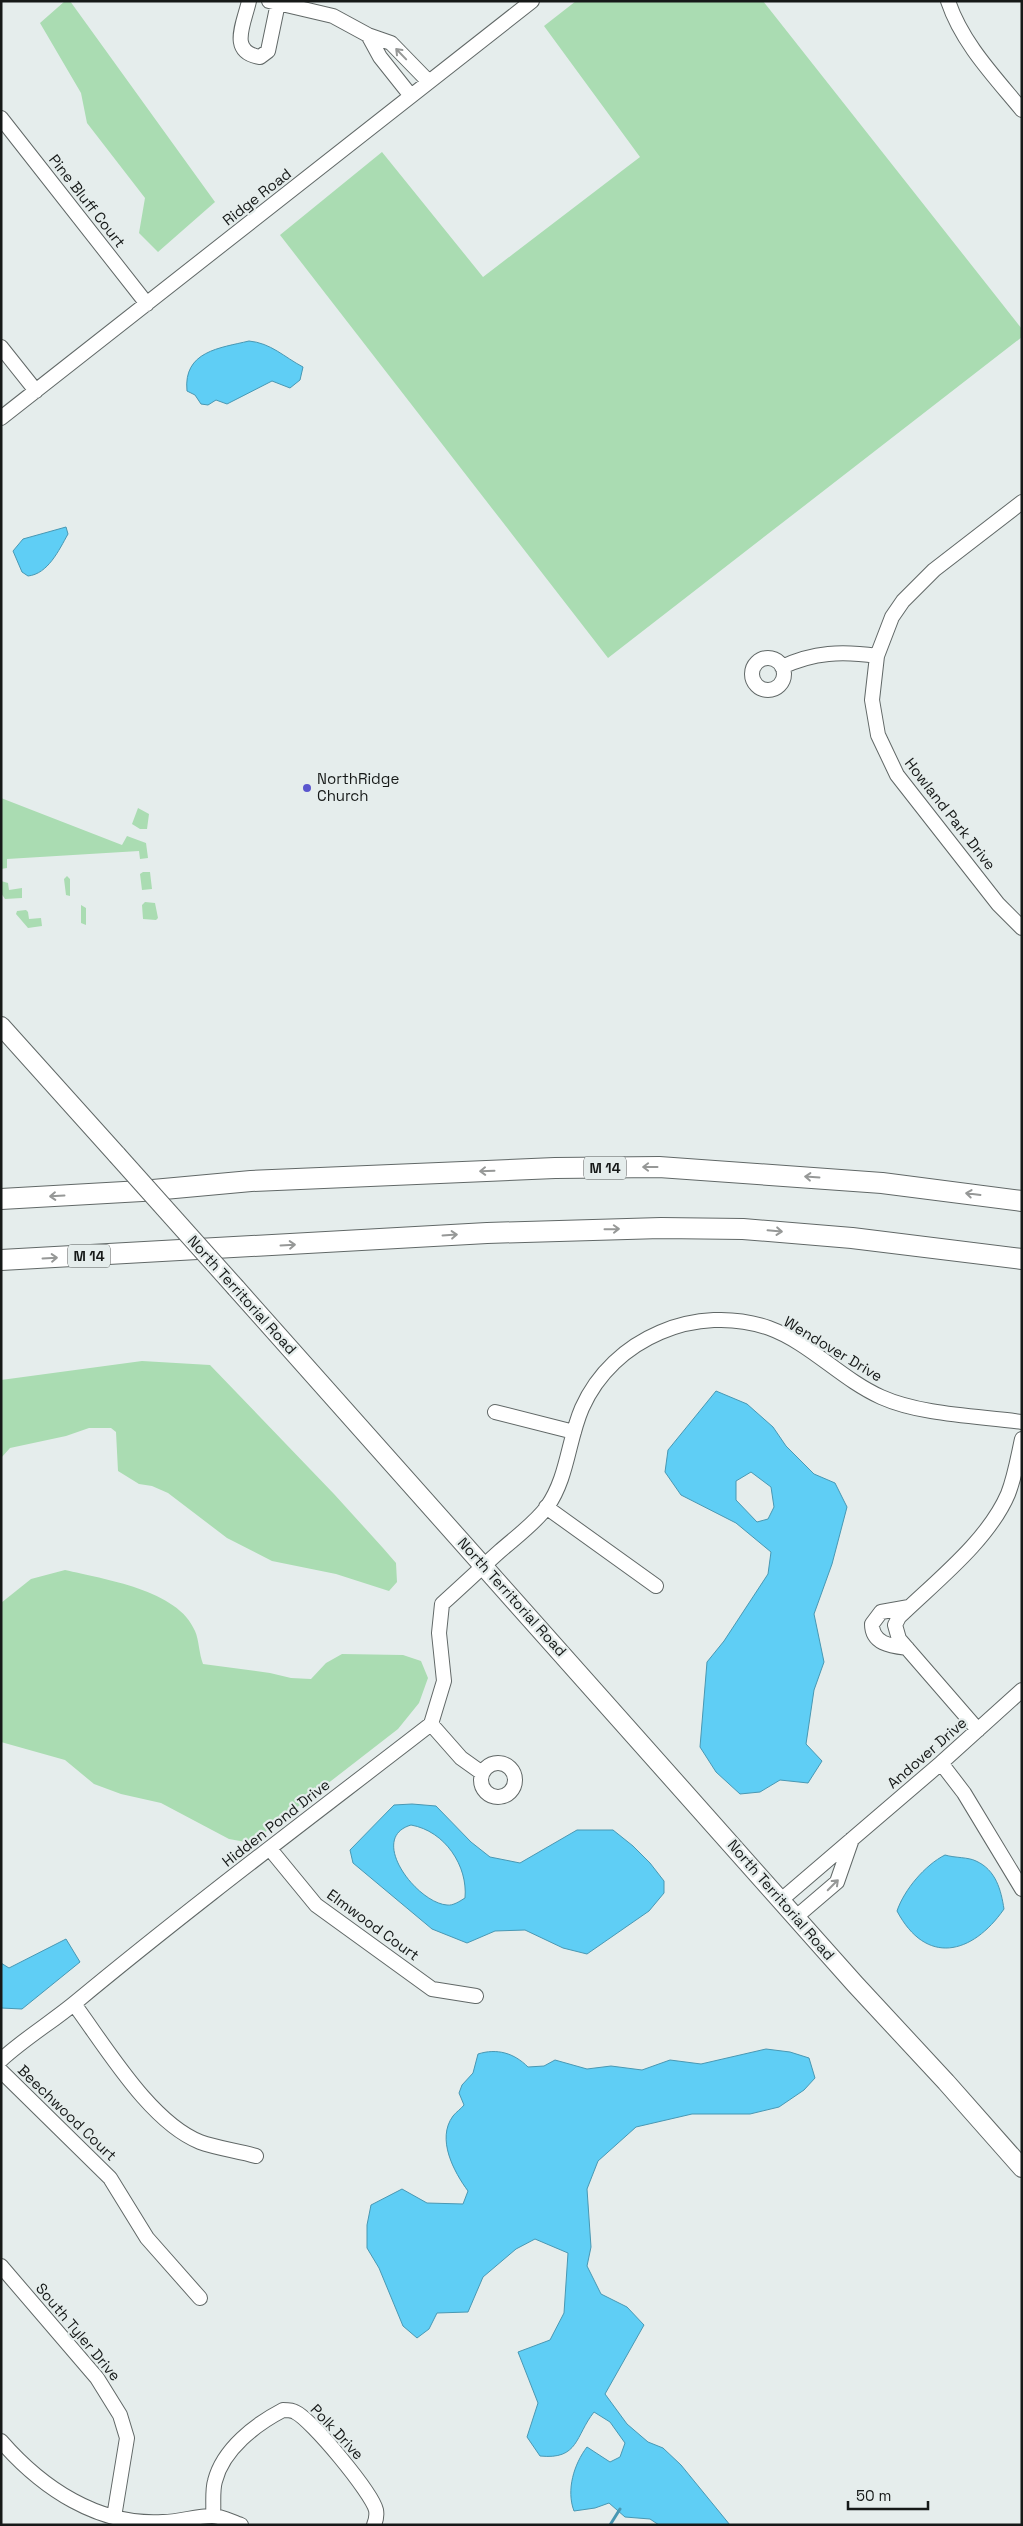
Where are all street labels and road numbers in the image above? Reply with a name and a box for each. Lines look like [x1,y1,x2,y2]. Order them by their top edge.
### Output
street label: Pine Bluff Court [45,150,130,251]
street label: Ridge Road [219,164,295,229]
street label: Howland Park Drive [901,754,1000,874]
road number: M 14 [584,1156,626,1180]
street label: North Territorial Road [184,1231,301,1358]
road number: M 14 [68,1244,110,1268]
street label: Wendover Drive [780,1312,886,1386]
street label: North Territorial Road [454,1533,571,1660]
street label: Andover Drive [883,1713,970,1792]
street label: Hidden Pond Drive [218,1775,333,1871]
street label: North Territorial Road [724,1835,839,1964]
street label: Elmwood Court [323,1885,423,1965]
street label: Beechwood Court [14,2061,121,2165]
street label: South Tyler Drive [32,2279,125,2385]
street label: Polk Drive [307,2400,368,2464]

